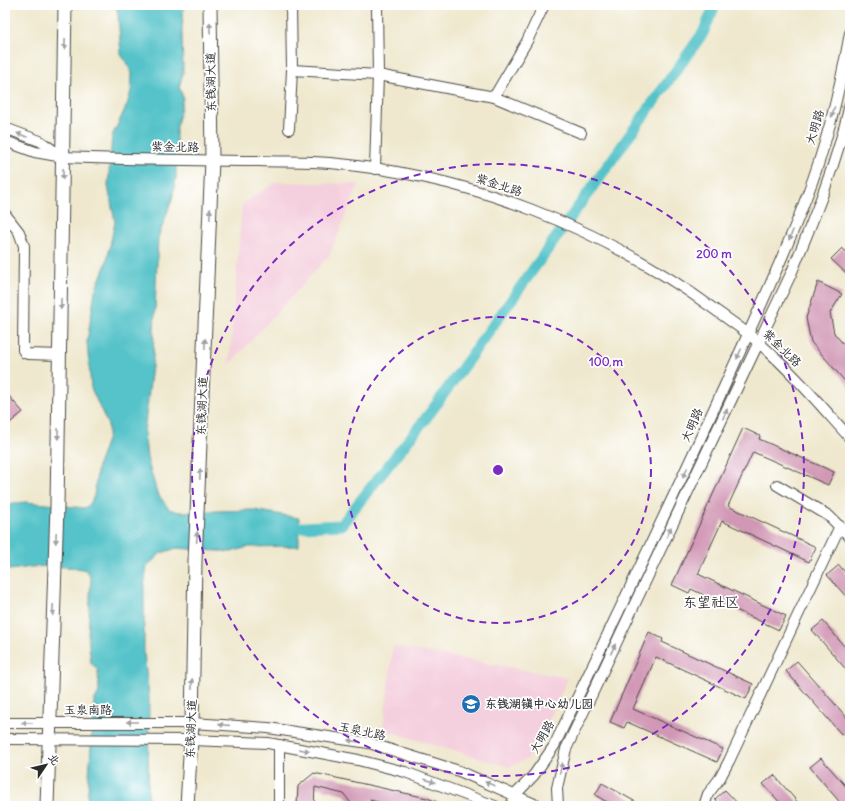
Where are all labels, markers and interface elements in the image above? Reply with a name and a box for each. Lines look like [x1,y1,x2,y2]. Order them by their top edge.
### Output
one-way arrow [207,21,213,34]
one-way arrow [62,38,68,51]
street label: 东钱湖大道 [202,52,219,112]
street label: 大明路 [802,107,827,146]
one-way arrow [830,107,836,119]
one-way arrow [16,131,28,137]
street label: 紫金北路 [151,139,199,154]
one-way arrow [60,168,66,181]
street label: 紫金北路 [474,170,524,199]
one-way arrow [207,207,213,220]
one-way arrow [788,229,794,241]
text: 200 m [696,246,732,261]
one-way arrow [57,298,64,310]
street label: 紫金北路 [760,326,805,370]
one-way arrow [201,338,208,350]
one-way arrow [736,348,742,360]
text: 100 m [589,354,623,369]
street label: 东钱湖大道 [193,376,210,436]
street label: 大明路 [677,405,706,444]
one-way arrow [722,408,728,420]
one-way arrow [55,428,61,441]
centre of rings [491,463,505,477]
one-way arrow [682,467,688,478]
one-way arrow [196,468,203,480]
one-way arrow [666,526,672,537]
one-way arrow [193,531,200,543]
one-way arrow [52,532,59,544]
district label: 东望社区 [683,593,739,611]
one-way arrow [50,604,56,617]
one-way arrow [610,643,616,655]
one-way arrow [189,678,196,690]
school or university icon: 东钱湖镇中心幼儿园 [460,693,482,715]
place label: 东钱湖镇中心幼儿园 [485,696,593,711]
street label: 东钱湖大道 [182,699,199,759]
street label: 玉泉南路 [64,702,112,717]
street label: 大明路 [526,717,557,756]
street label: 玉泉北路 [337,718,387,743]
one-way arrow [126,719,138,726]
one-way arrow [20,720,33,726]
one-way arrow [218,721,230,728]
one-way arrow [347,738,359,744]
north arrow [26,745,66,785]
one-way arrow [298,747,310,753]
text: 北 [45,751,63,768]
one-way arrow [559,761,565,774]
one-way arrow [425,778,437,784]
one-way arrow [484,781,496,787]

